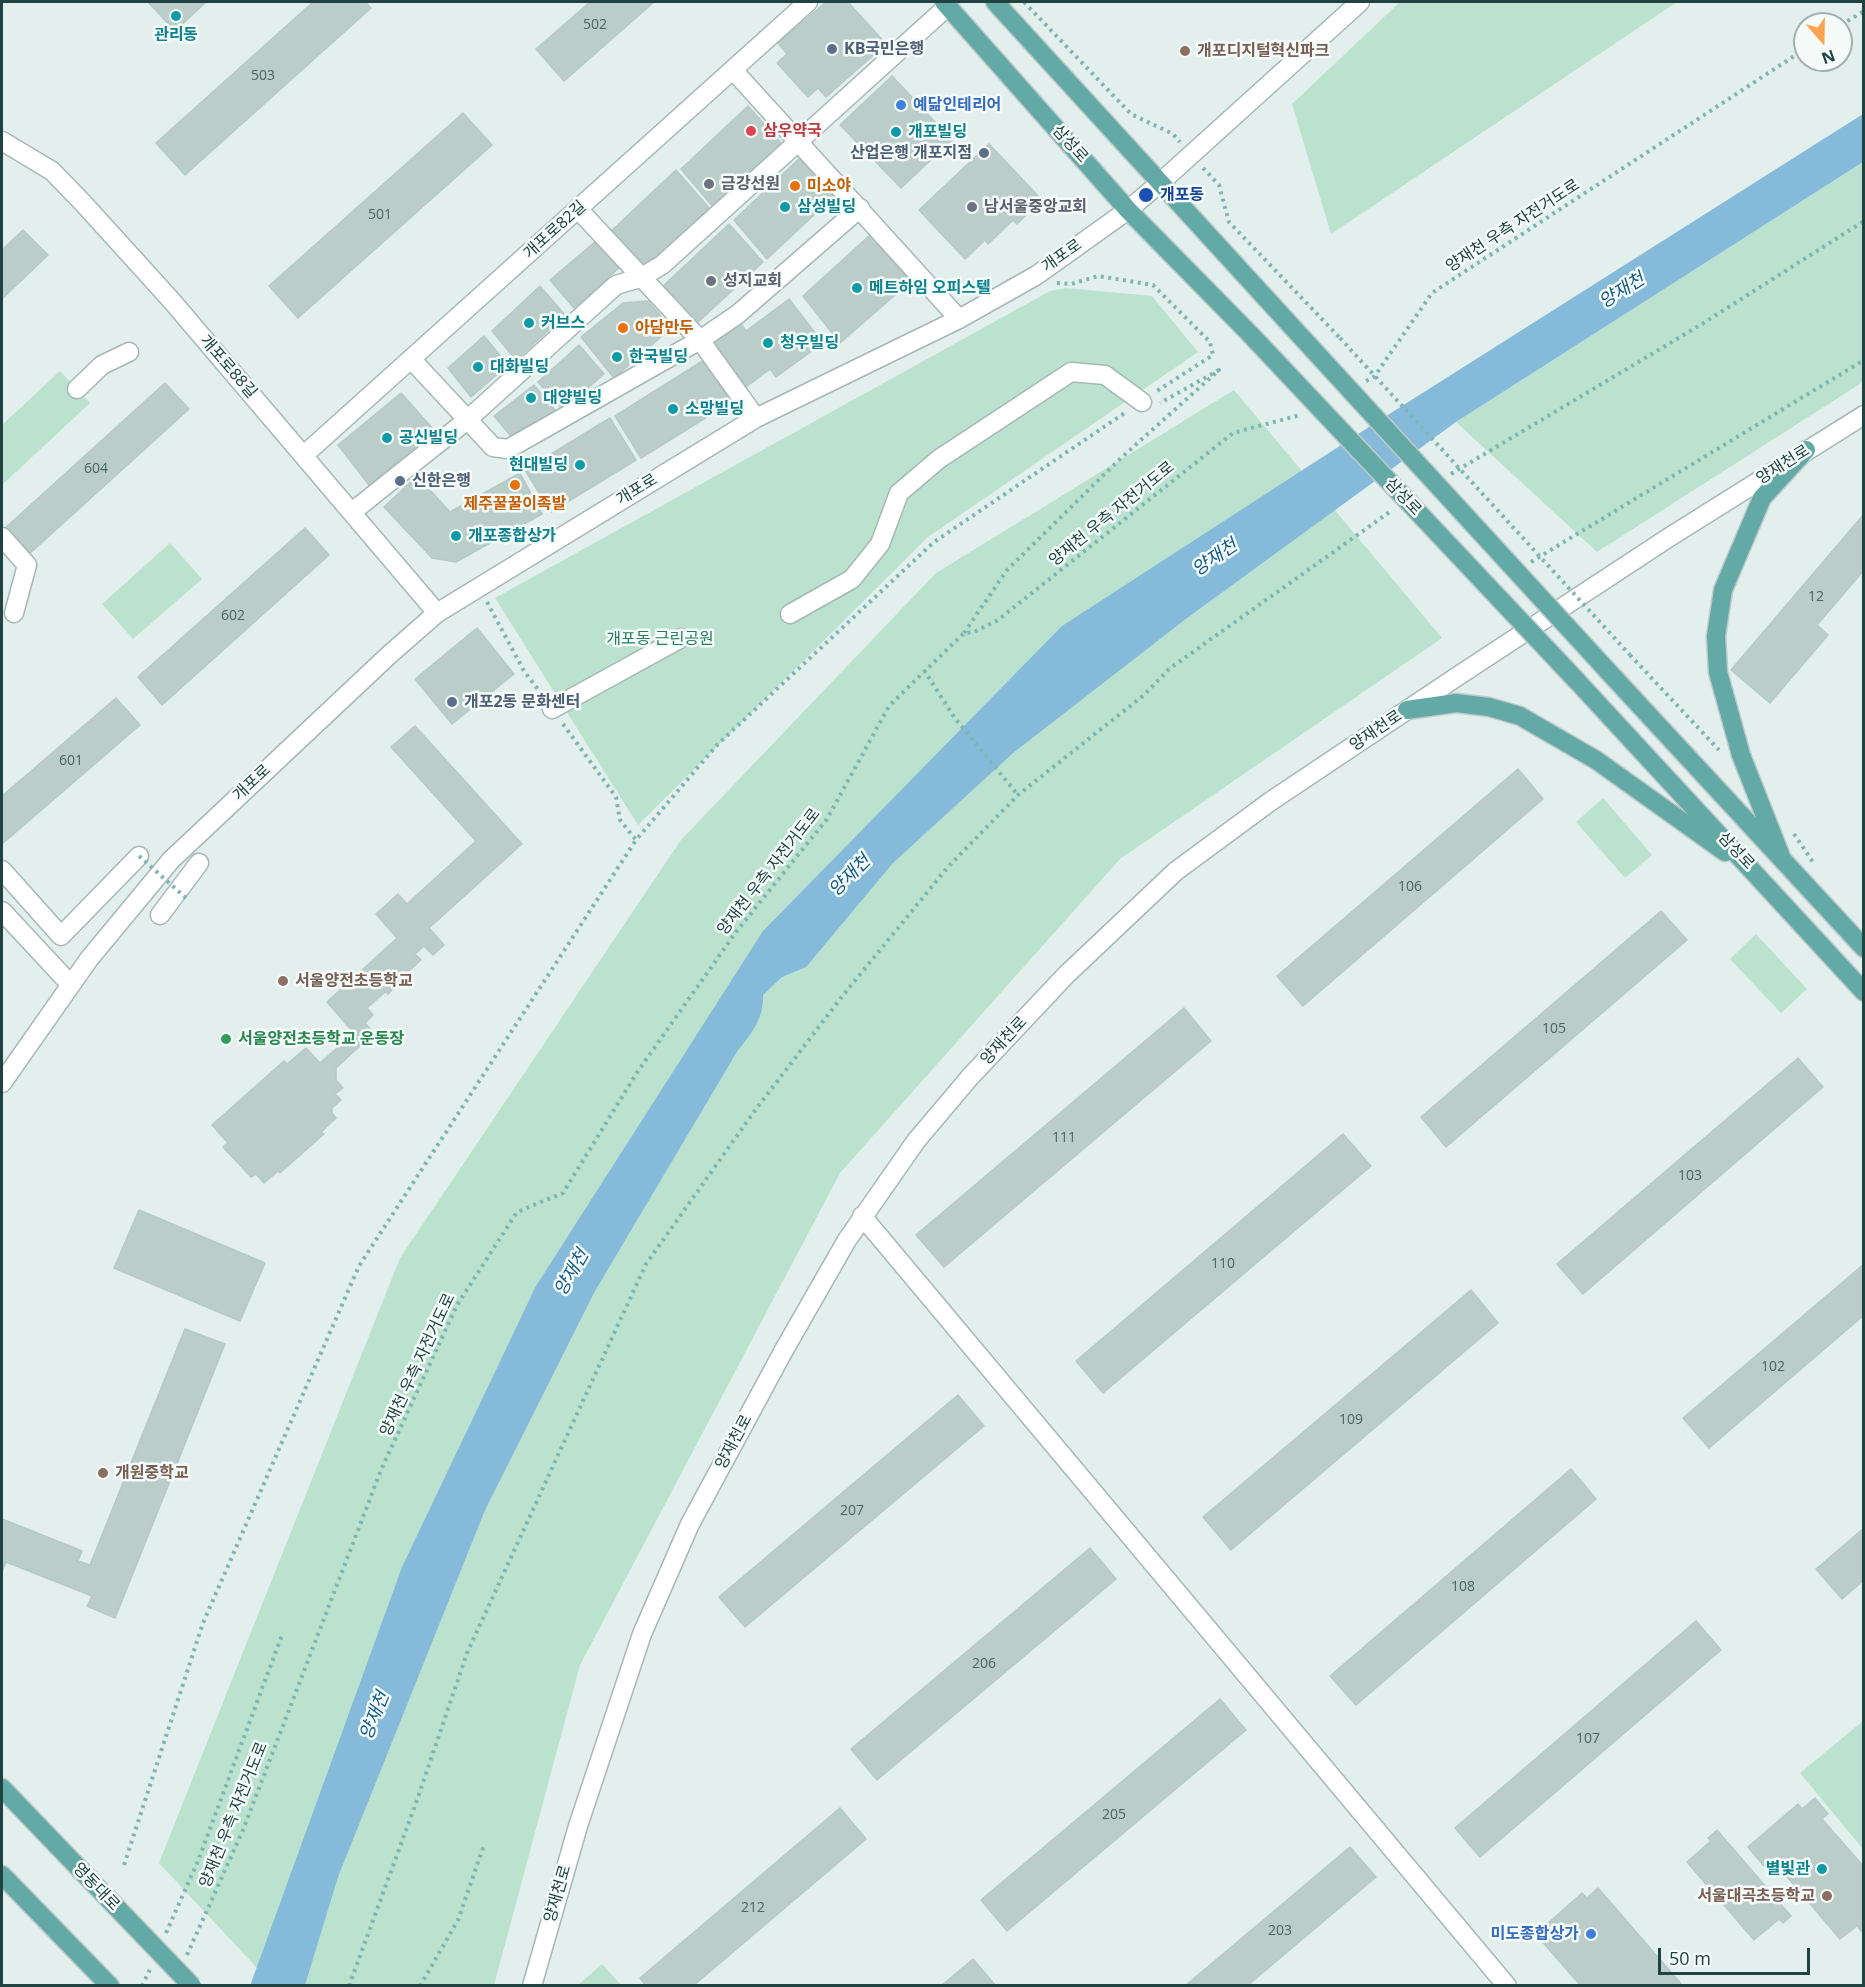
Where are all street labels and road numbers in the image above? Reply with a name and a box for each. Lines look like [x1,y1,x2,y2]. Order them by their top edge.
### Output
street label: 삼성로 [1048,121,1092,167]
street label: 양재천 우측 자전거도로 [1443,176,1583,276]
street label: 개포로82길 [520,197,590,263]
street label: 개포로 [1038,235,1086,277]
street label: 개포로88길 [195,332,261,402]
street label: 양재천로 [1753,441,1813,489]
street label: 양재천 우측 자전거도로 [1046,458,1178,570]
street label: 개포로 [613,470,661,510]
street label: 삼성로 [1381,474,1425,520]
street label: 양재천로 [1346,707,1406,755]
street label: 개포로 [229,761,275,805]
street label: 양재천 우측 자전거도로 [714,805,824,939]
street label: 삼성로 [1714,828,1758,874]
street label: 양재천로 [977,1013,1031,1069]
street label: 양재천 우측 자전거도로 [376,1290,460,1440]
street label: 양재천로 [712,1411,756,1473]
street label: 양재천 우측 자전거도로 [196,1739,272,1891]
street label: 영동대로 [69,1859,123,1915]
street label: 양재천로 [541,1863,575,1925]

